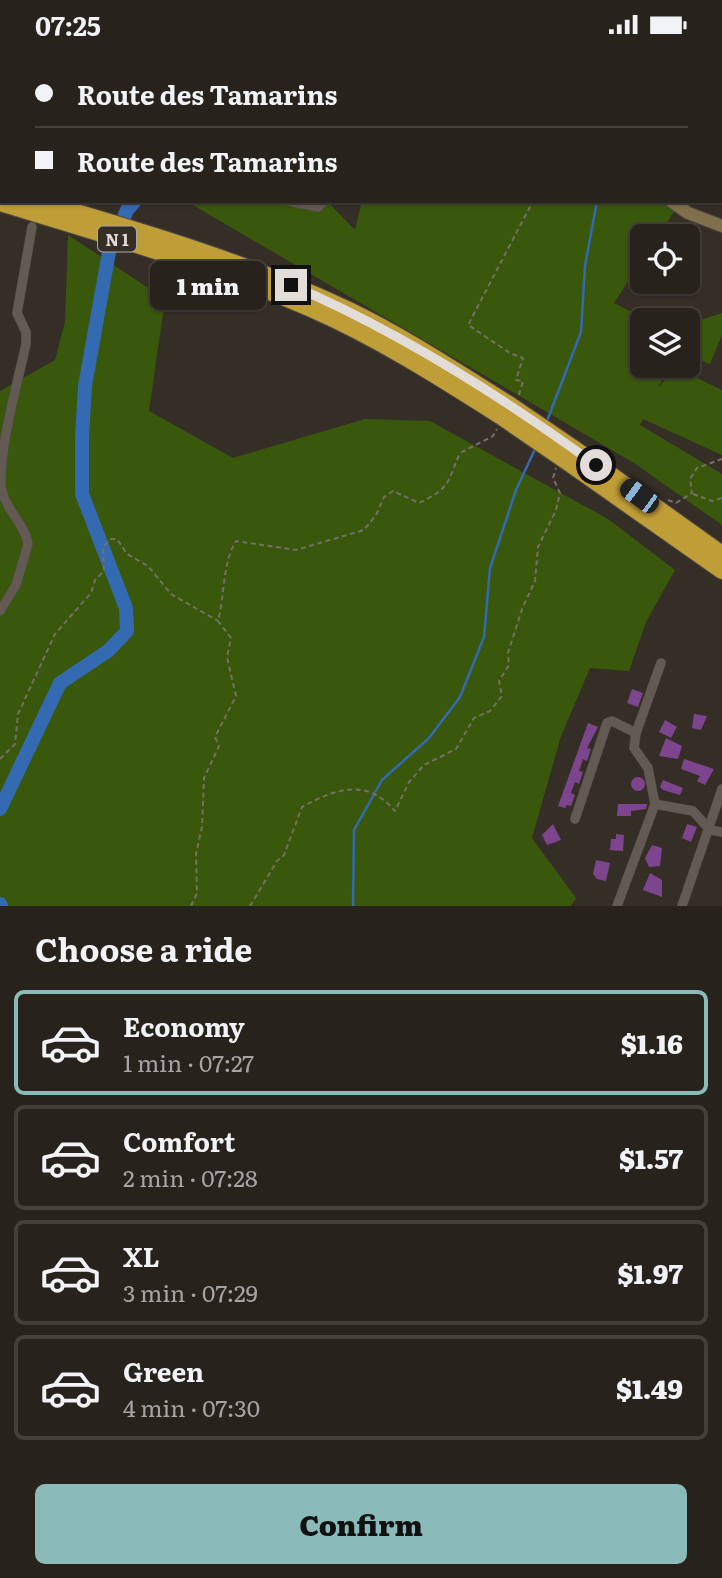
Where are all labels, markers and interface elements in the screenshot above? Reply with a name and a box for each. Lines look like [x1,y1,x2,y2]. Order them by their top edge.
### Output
text: 07:25 [35,5,101,44]
text: Route des Tamarins [77,74,337,113]
text: Route des Tamarins [77,141,337,180]
map controls [630,224,700,378]
button: locate [630,224,700,294]
road number: N 1 [98,227,136,251]
callout: 1 min [151,261,266,309]
text: 1 min [177,268,239,302]
route end [275,269,307,301]
button: layers [630,308,700,378]
route start [580,449,612,481]
car [616,475,663,517]
text: Choose a ride [35,924,252,972]
text: Economy [123,1006,245,1045]
icon: car [39,1011,102,1074]
text: $1.16 [621,1023,683,1062]
text: 1 min · 07:27 [123,1045,254,1079]
text: Comfort [123,1121,235,1160]
icon: car [39,1126,102,1189]
text: $1.57 [619,1138,683,1177]
text: 2 min · 07:28 [123,1160,258,1194]
text: XL [123,1236,160,1275]
icon: car [39,1241,102,1304]
text: $1.97 [617,1253,683,1292]
text: 3 min · 07:29 [123,1275,258,1309]
text: Green [123,1351,204,1390]
icon: car [39,1356,102,1419]
text: $1.49 [616,1368,683,1407]
text: 4 min · 07:30 [123,1390,260,1424]
button: Confirm [35,1484,687,1564]

